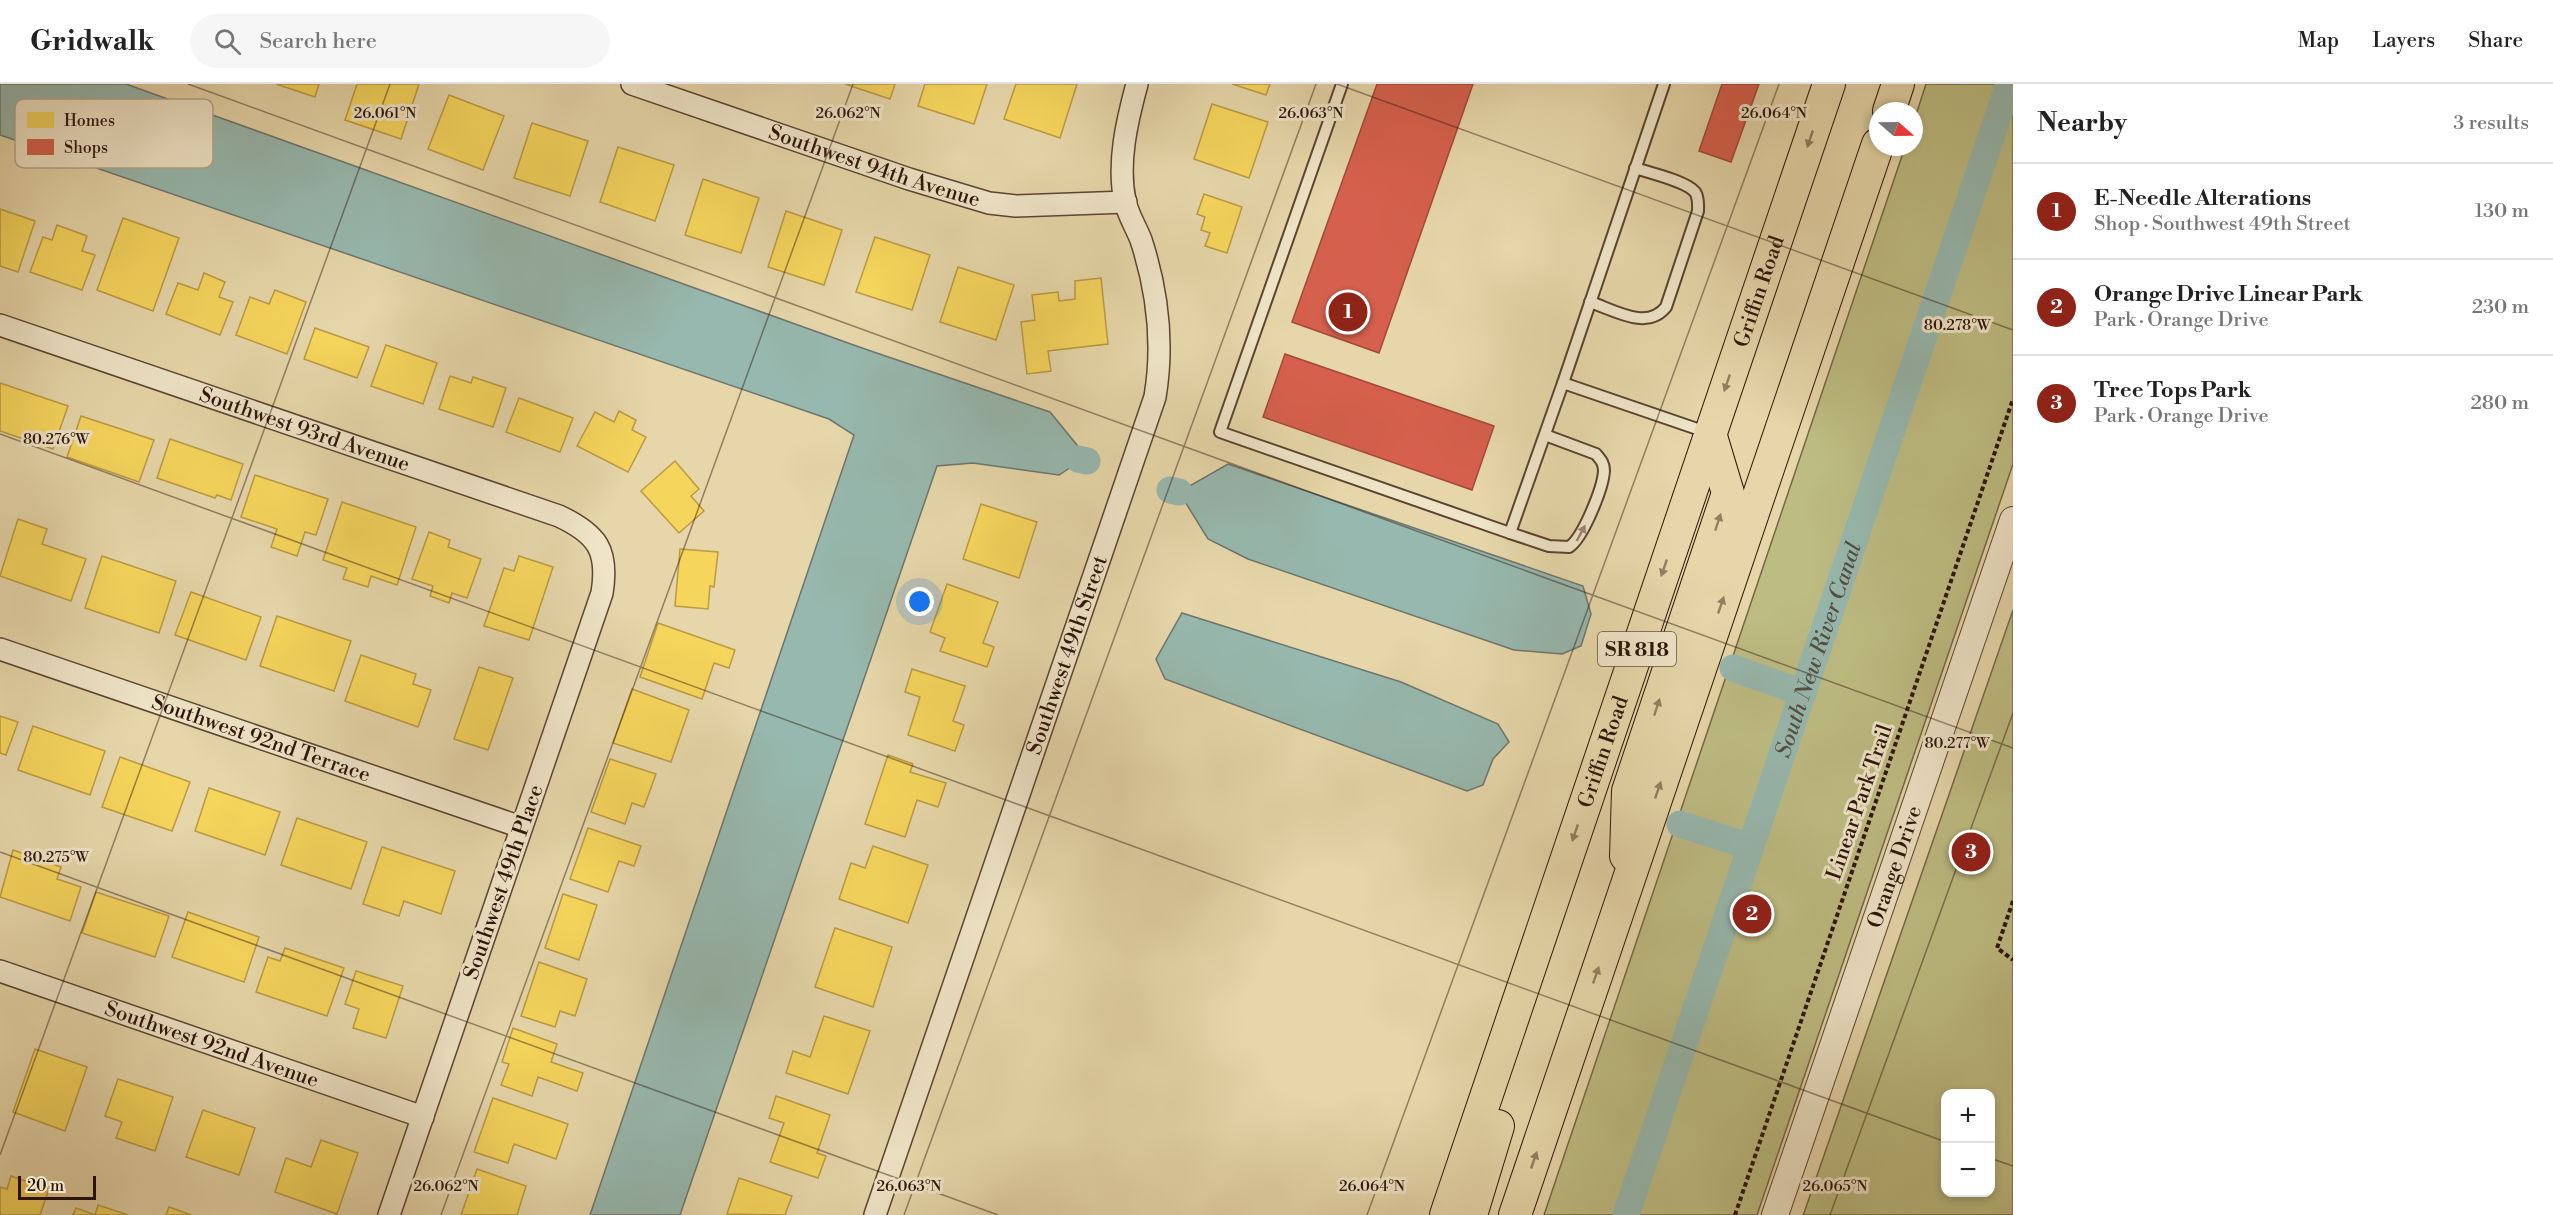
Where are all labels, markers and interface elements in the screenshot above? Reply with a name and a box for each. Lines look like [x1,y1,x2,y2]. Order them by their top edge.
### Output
search box [190,14,610,68]
text: Gridwalk [30,24,154,59]
icon: search [211,25,244,58]
text: Search here [259,28,377,55]
text: Map [2298,28,2339,54]
text: Layers [2372,28,2435,54]
text: Share [2468,28,2523,54]
legend [15,99,213,168]
north arrow [1869,102,1923,156]
text: 26.061°N [354,104,416,123]
text: 26.062°N [815,104,881,123]
text: 26.063°N [1279,104,1343,123]
text: 26.064°N [1741,104,1807,123]
text: Nearby [2037,107,2127,139]
text: Homes [64,111,115,131]
text: 3 results [2453,111,2529,136]
street label: Southwest 94th Avenue [765,120,983,214]
one-way arrow [1805,130,1815,148]
text: Shops [64,138,108,158]
text: E-Needle Alterations [2094,185,2311,212]
text: 1 [2052,199,2061,224]
text: 130 m [2474,199,2529,224]
text: Shop · Southwest 49th Street [2094,212,2351,237]
street label: Griffin Road [1729,233,1791,351]
text: Orange Drive Linear Park [2094,281,2363,308]
pin: 1 [1328,290,1368,334]
text: 2 [2050,295,2063,320]
text: 230 m [2472,295,2529,320]
text: Park · Orange Drive [2094,308,2269,333]
text: 80.278°W [1924,316,1991,335]
one-way arrow [1721,375,1731,393]
text: Tree Tops Park [2094,377,2251,404]
street label: Southwest 93rd Avenue [196,382,413,478]
text: 3 [2050,391,2063,416]
text: 280 m [2470,391,2529,416]
text: Park · Orange Drive [2094,404,2269,429]
text: 80.276°W [23,430,90,449]
one-way arrow [1714,513,1724,531]
one-way arrow [1575,524,1585,542]
water label: South New River Canal [1770,539,1868,761]
street label: Southwest 49th Street [1022,552,1114,758]
one-way arrow [1659,559,1669,577]
your location [905,587,934,616]
one-way arrow [1717,596,1727,614]
road number: SR 818 [1598,632,1676,666]
street label: Southwest 92nd Terrace [148,690,374,789]
street label: Griffin Road [1573,693,1635,811]
one-way arrow [1652,698,1662,716]
street label: Linear Park Trail [1821,721,1899,883]
text: 80.277°W [1924,734,1990,753]
one-way arrow [1654,781,1664,799]
street label: Southwest 49th Place [458,782,549,983]
street label: Orange Drive [1862,803,1928,932]
one-way arrow [1570,824,1580,842]
pin: 3 [1952,830,1990,874]
text: 80.275°W [23,848,89,867]
pin: 2 [1732,892,1772,936]
one-way arrow [1592,966,1601,984]
street label: Southwest 92nd Avenue [101,996,322,1094]
map controls [1941,1089,1995,1197]
button: + [1941,1089,1995,1143]
button: − [1941,1143,1995,1197]
one-way arrow [1529,1151,1539,1169]
scale bar [18,1173,96,1200]
text: 20 m [27,1176,64,1196]
text: 26.062°N [413,1177,479,1196]
text: 26.063°N [877,1177,941,1196]
text: 26.064°N [1339,1177,1405,1196]
text: 26.065°N [1803,1177,1867,1196]

